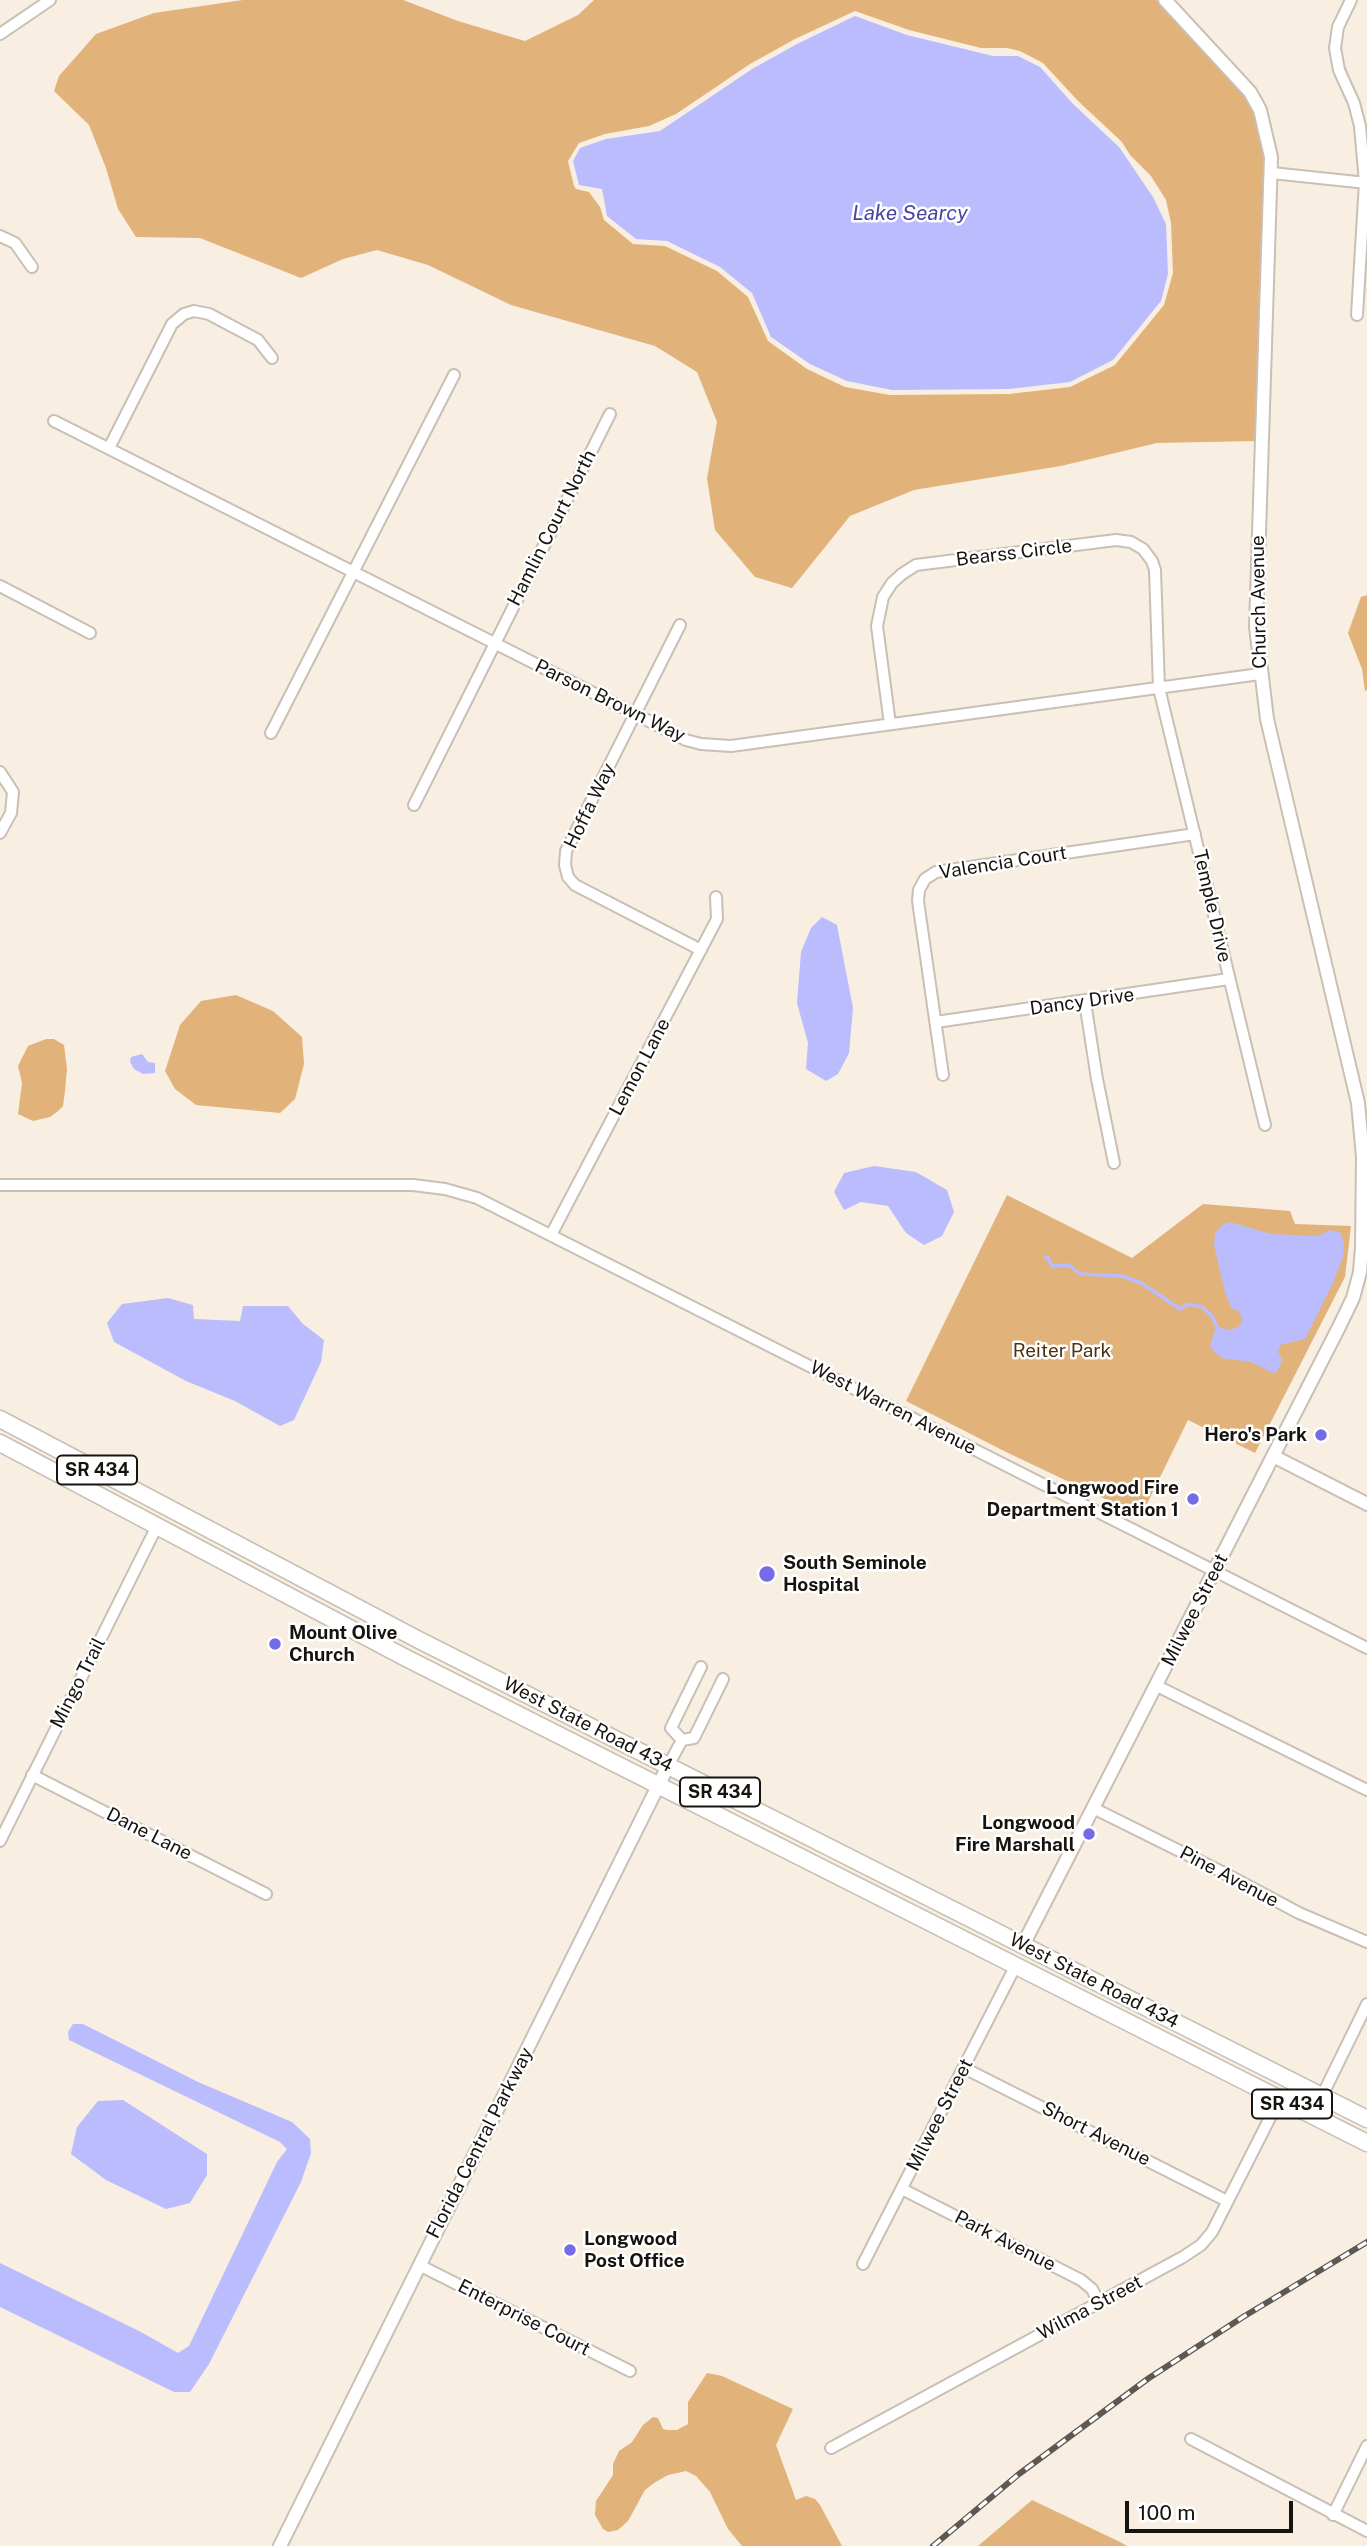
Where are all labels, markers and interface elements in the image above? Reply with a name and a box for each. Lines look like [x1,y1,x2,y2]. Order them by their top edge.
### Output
water label: Lake Searcy [852,201,968,227]
street label: Hamlin Court North [503,446,601,610]
street label: Bearss Circle [955,535,1073,571]
street label: Church Avenue [1246,535,1272,669]
street label: Parson Brown Way [531,655,689,747]
street label: Hoffa Way [560,760,620,852]
street label: Valencia Court [938,842,1068,884]
street label: Temple Drive [1188,848,1236,964]
street label: Dancy Drive [1028,983,1136,1021]
street label: Lemon Lane [605,1014,675,1120]
park label: Reiter Park [1013,1340,1111,1362]
street label: West Warren Avenue [806,1356,980,1460]
place label: Hero's Park [1204,1424,1307,1446]
marker: Hero's Park [1313,1427,1329,1443]
road number: SR 434 [57,1456,137,1484]
place label: Longwood Fire Department Station 1 [987,1477,1179,1521]
marker: Longwood Fire Department Station 1 [1185,1491,1201,1507]
street label: Milwee Street [1157,1550,1233,1670]
place label: South Seminole Hospital [783,1552,927,1596]
marker: South Seminole Hospital [757,1564,777,1584]
place label: Mount Olive Church [289,1622,397,1666]
street label: Mingo Trail [46,1634,110,1732]
marker: Mount Olive Church [267,1636,283,1652]
street label: West State Road 434 [499,1672,677,1778]
road number: SR 434 [680,1778,760,1806]
street label: Dane Lane [102,1803,196,1865]
place label: Longwood Fire Marshall [955,1812,1075,1856]
marker: Longwood Fire Marshall [1081,1826,1097,1842]
street label: Pine Avenue [1176,1841,1282,1913]
street label: West State Road 434 [1005,1928,1183,2034]
street label: Florida Central Parkway [422,2044,538,2242]
street label: Milwee Street [902,2055,978,2175]
road number: SR 434 [1252,2090,1332,2118]
street label: Short Avenue [1038,2097,1154,2171]
street label: Park Avenue [951,2206,1059,2276]
place label: Longwood Post Office [584,2228,685,2272]
marker: Longwood Post Office [562,2242,578,2258]
street label: Wilma Street [1034,2271,1146,2345]
street label: Enterprise Court [454,2275,594,2361]
scale bar [1129,2486,1297,2530]
text: 100 m [1138,2500,1195,2525]

